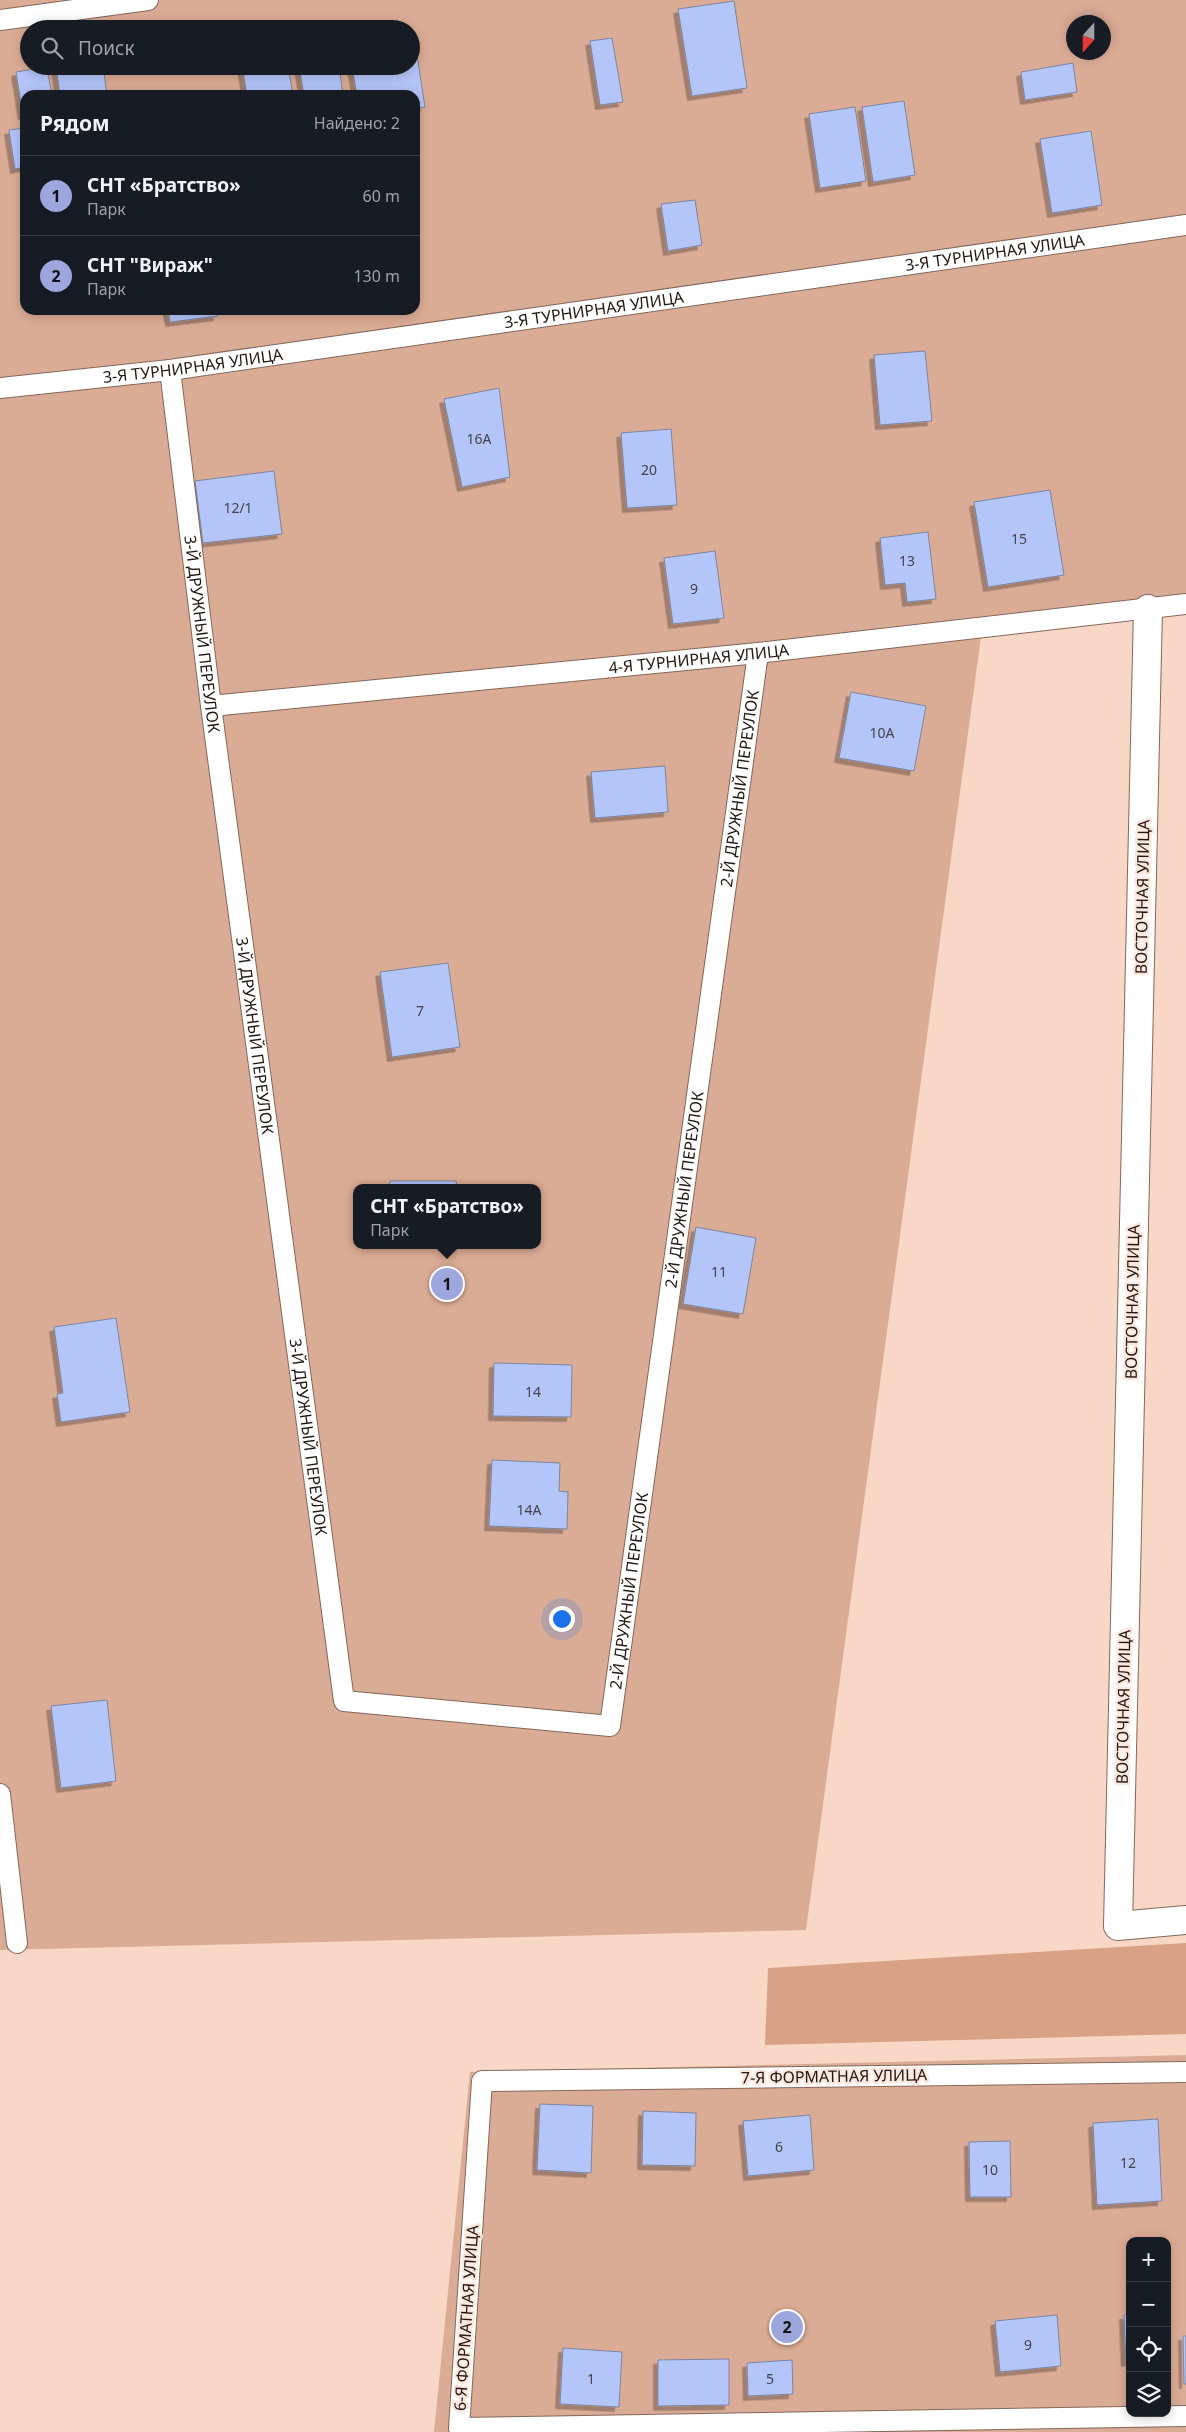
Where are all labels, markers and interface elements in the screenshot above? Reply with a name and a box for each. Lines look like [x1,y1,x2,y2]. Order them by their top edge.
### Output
north arrow [1066,15,1111,60]
search box [20,20,420,75]
icon: search [38,34,66,62]
text: Поиск [78,35,134,61]
text: Рядом [40,109,110,137]
text: Найдено: 2 [314,112,400,134]
text: СНТ «Братство» [87,172,241,198]
text: 1 [51,185,61,207]
text: 60 m [363,185,400,207]
text: Парк [87,198,126,220]
street label: 3-Я ТУРНИРНАЯ УЛИЦА [903,229,1087,276]
text: СНТ "Вираж" [87,252,213,278]
text: 2 [51,265,61,287]
text: 130 m [353,265,400,287]
text: Парк [87,278,126,300]
street label: 3-Я ТУРНИРНАЯ УЛИЦА [503,286,686,333]
street label: 3-Я ТУРНИРНАЯ УЛИЦА [102,343,285,388]
house number: 16А [467,429,492,448]
house number: 20 [641,460,657,479]
house number: 12/1 [223,498,253,517]
house number: 15 [1011,529,1027,548]
street label: 3-Й ДРУЖНЫЙ ПЕРЕУЛОК [179,534,225,734]
house number: 13 [899,551,915,570]
house number: 9 [690,579,698,598]
street label: 4-Я ТУРНИРНАЯ УЛИЦА [608,638,791,678]
street label: 2-Й ДРУЖНЫЙ ПЕРЕУЛОК [715,688,764,888]
house number: 10А [870,723,895,742]
street label: ВОСТОЧНАЯ УЛИЦА [1130,819,1154,974]
street label: 3-Й ДРУЖНЫЙ ПЕРЕУЛОК [231,936,279,1136]
house number: 7 [416,1001,424,1020]
street label: 2-Й ДРУЖНЫЙ ПЕРЕУЛОК [660,1090,708,1290]
popup [353,1184,541,1249]
text: СНТ «Братство» [370,1193,524,1219]
text: Парк [370,1219,409,1241]
street label: ВОСТОЧНАЯ УЛИЦА [1120,1224,1144,1379]
house number: 11 [711,1262,727,1281]
pin: 1 [431,1265,463,1303]
street label: 3-Й ДРУЖНЫЙ ПЕРЕУЛОК [285,1337,333,1537]
house number: 14 [525,1382,541,1401]
street label: 2-Й ДРУЖНЫЙ ПЕРЕУЛОК [604,1491,653,1691]
house number: 14А [517,1500,542,1519]
your location [549,1606,575,1632]
street label: ВОСТОЧНАЯ УЛИЦА [1111,1629,1135,1784]
street label: 7-Я ФОРМАТНАЯ УЛИЦА [741,2063,928,2089]
house number: 6 [775,2137,783,2156]
house number: 12 [1120,2153,1136,2172]
house number: 10 [982,2160,998,2179]
street label: 6-Я ФОРМАТНАЯ УЛИЦА [449,2224,484,2412]
map controls [1126,2237,1171,2417]
button: + [1126,2237,1171,2282]
button: − [1126,2282,1171,2327]
pin: 2 [771,2308,803,2346]
button: locate [1126,2327,1171,2372]
house number: 9 [1024,2335,1032,2354]
house number: 1 [587,2369,595,2388]
house number: 5 [766,2369,774,2388]
button: layers [1126,2372,1171,2417]

